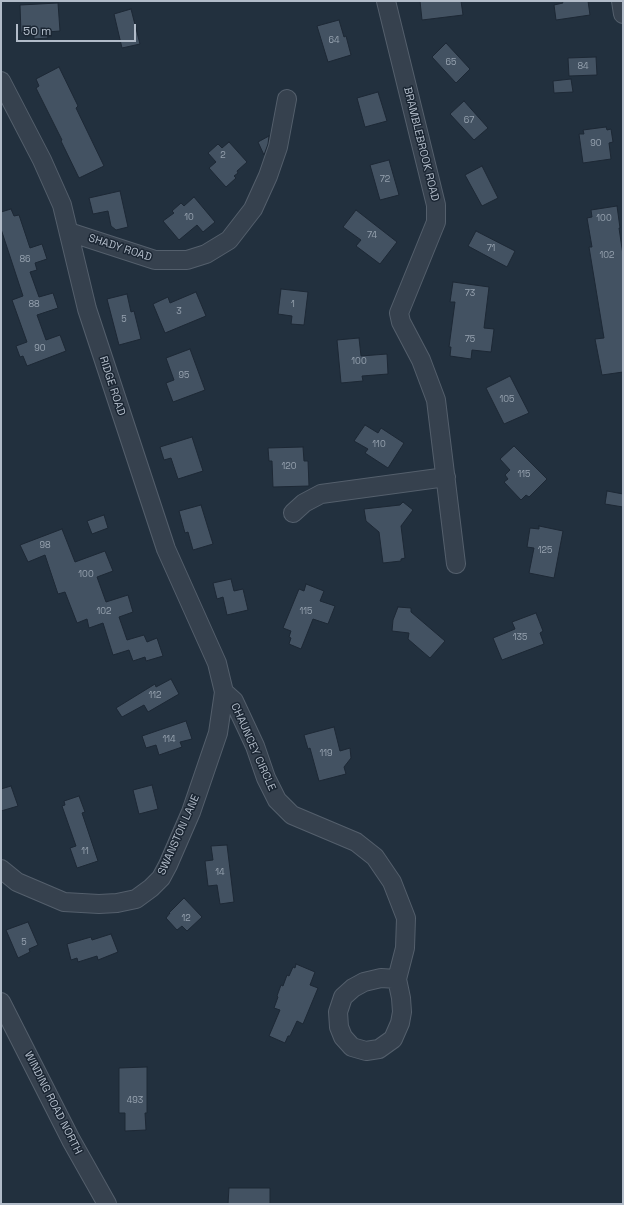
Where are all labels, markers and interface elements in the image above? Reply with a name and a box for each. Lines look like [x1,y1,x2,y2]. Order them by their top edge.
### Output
scale bar [18,16,138,42]
text: 50 m [23,23,51,39]
house number: 64 [328,36,340,46]
house number: 65 [446,58,456,68]
house number: 84 [577,62,589,72]
street label: BRAMBLEBROOK ROAD [400,86,442,202]
house number: 67 [464,116,474,126]
house number: 90 [590,139,602,149]
house number: 2 [220,151,226,161]
house number: 72 [380,175,390,185]
house number: 10 [184,213,194,223]
house number: 100 [596,214,612,224]
house number: 74 [367,231,377,241]
street label: SHADY ROAD [87,232,153,264]
house number: 71 [487,244,495,254]
house number: 102 [600,251,614,261]
house number: 86 [19,255,31,265]
house number: 73 [465,289,475,299]
house number: 88 [28,300,40,310]
house number: 1 [291,300,295,310]
house number: 3 [176,307,182,317]
house number: 5 [121,315,127,325]
house number: 75 [465,335,475,345]
house number: 90 [34,344,46,354]
street label: RIDGE ROAD [96,355,128,417]
house number: 100 [351,357,367,367]
house number: 95 [179,371,189,381]
house number: 105 [500,395,514,405]
house number: 110 [372,440,386,450]
house number: 120 [282,462,296,472]
house number: 115 [518,470,530,480]
house number: 98 [39,541,51,551]
house number: 125 [538,546,552,556]
house number: 100 [78,570,94,580]
house number: 102 [97,607,111,617]
house number: 115 [300,607,312,617]
house number: 135 [513,633,527,643]
house number: 112 [149,691,161,701]
street label: CHAUNCEY CIRCLE [228,701,278,793]
house number: 114 [162,735,176,745]
house number: 119 [319,749,333,759]
street label: SWANSTON LANE [155,793,203,877]
house number: 11 [81,847,89,857]
house number: 14 [215,868,225,878]
house number: 12 [181,914,191,924]
house number: 5 [21,938,27,948]
street label: WINDING ROAD NORTH [21,1049,85,1157]
house number: 493 [127,1096,143,1106]

